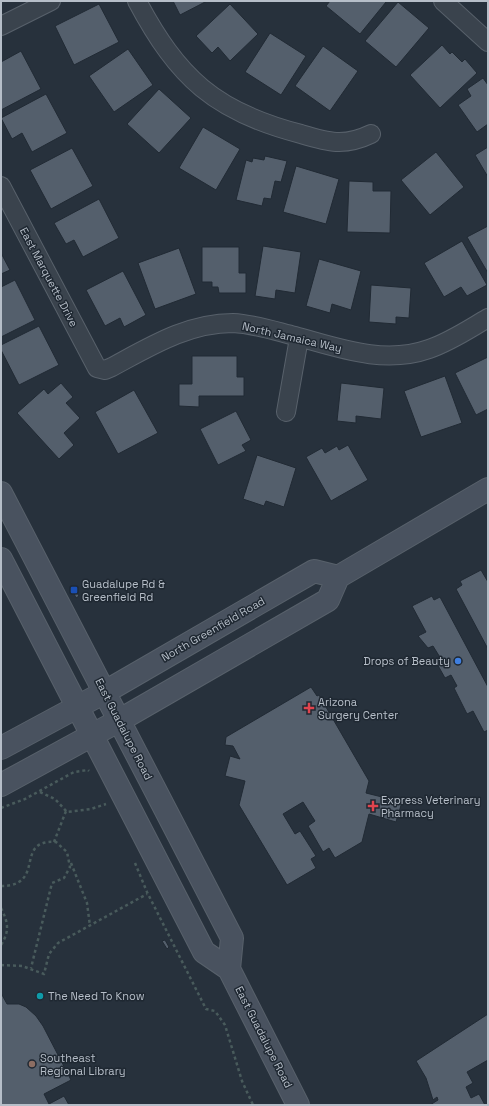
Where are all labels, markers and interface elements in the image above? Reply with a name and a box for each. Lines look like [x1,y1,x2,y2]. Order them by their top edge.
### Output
street label: East Marquette Drive [17,225,81,329]
street label: North Jamaica Way [241,319,343,355]
place label: Guadalupe Rd & Greenfield Rd [82,577,165,604]
marker: Guadalupe Rd & Greenfield Rd [69,585,79,595]
street label: North Greenfield Road [159,594,267,664]
place label: Drops of Beauty [363,654,450,668]
marker: Drops of Beauty [453,656,463,666]
street label: East Guadalupe Road [92,676,156,782]
place label: Arizona Surgery Center [318,695,398,722]
marker: Arizona Surgery Center [303,702,315,714]
place label: Express Veterinary Pharmacy [381,793,480,820]
marker: Express Veterinary Pharmacy [368,801,378,811]
street label: East Guadalupe Road [232,984,296,1090]
place label: The Need To Know [48,989,145,1003]
marker: The Need To Know [35,991,45,1001]
place label: Southeast Regional Library [40,1051,126,1078]
marker: Southeast Regional Library [27,1059,37,1069]

